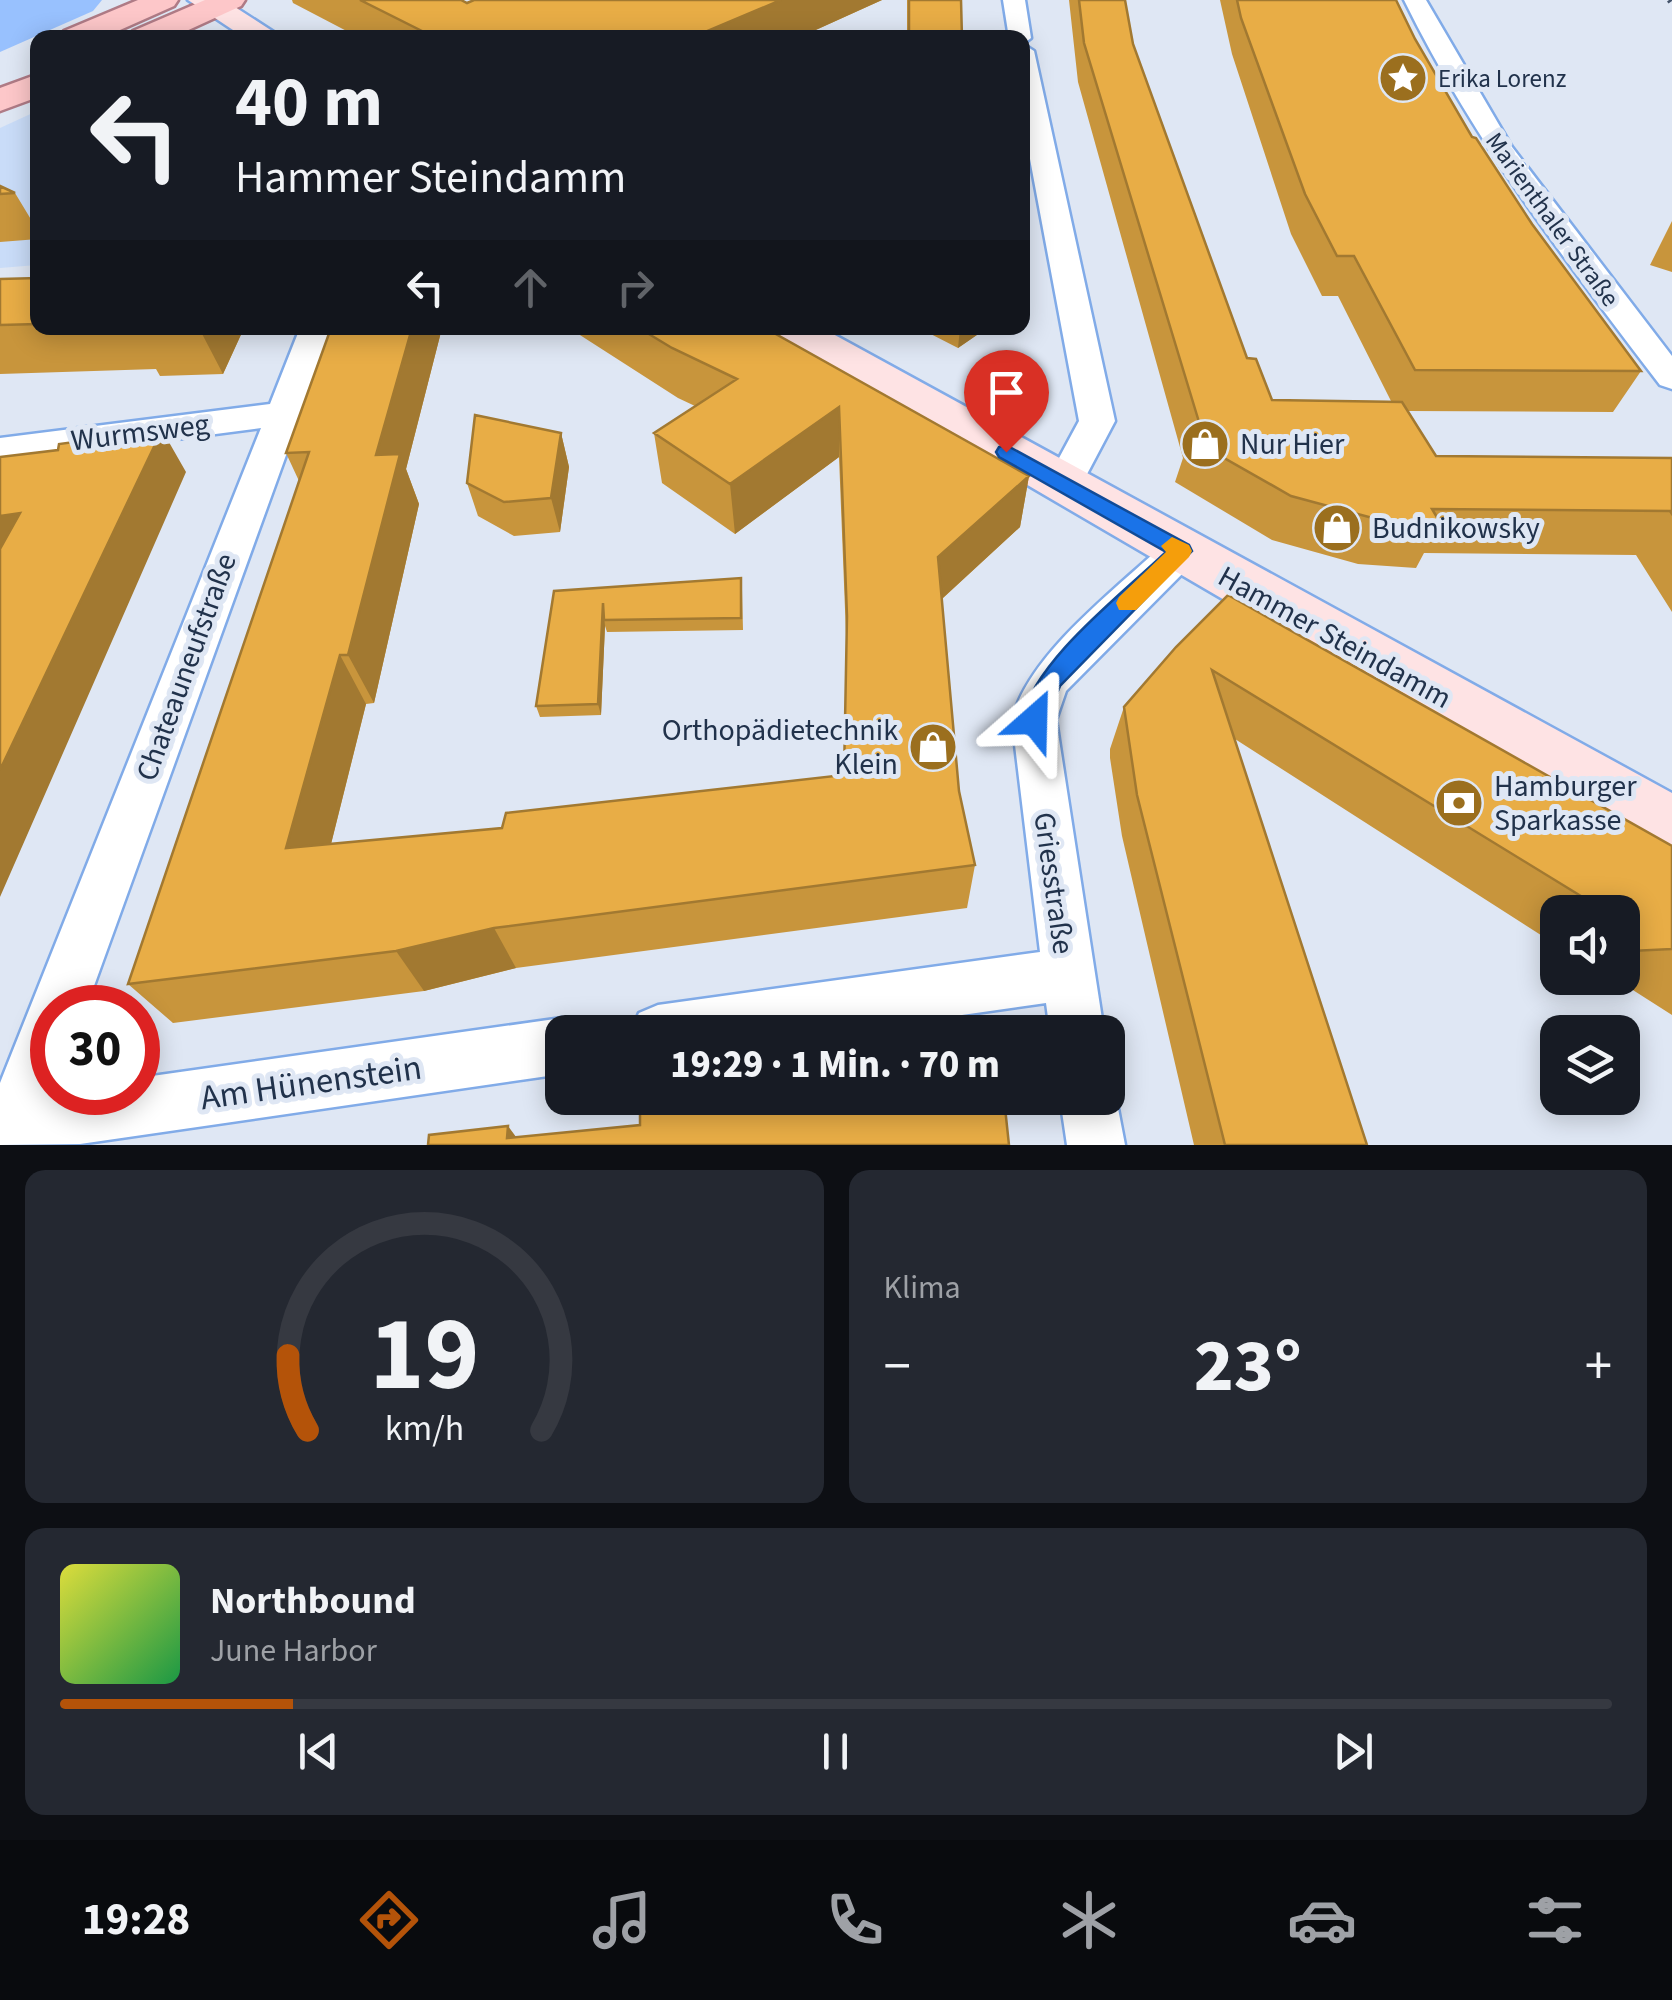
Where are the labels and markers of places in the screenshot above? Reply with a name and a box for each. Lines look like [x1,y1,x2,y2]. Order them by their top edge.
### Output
place icon: Erika Lorenz [1377,52,1429,104]
place label: Erika Lorenz [1438,61,1566,97]
pin [964,350,1049,453]
shop icon: Nur Hier [1179,418,1231,470]
place label: Nur Hier [1240,423,1345,466]
shop icon: Budnikowsky [1311,502,1363,554]
place label: Budnikowsky [1372,507,1540,550]
place label: Orthopädietechnik Klein [662,709,898,786]
shop icon: Orthopädietechnik Klein [907,721,959,773]
place label: Hamburger Sparkasse [1494,765,1637,842]
bank icon: Hamburger Sparkasse [1433,777,1485,829]

